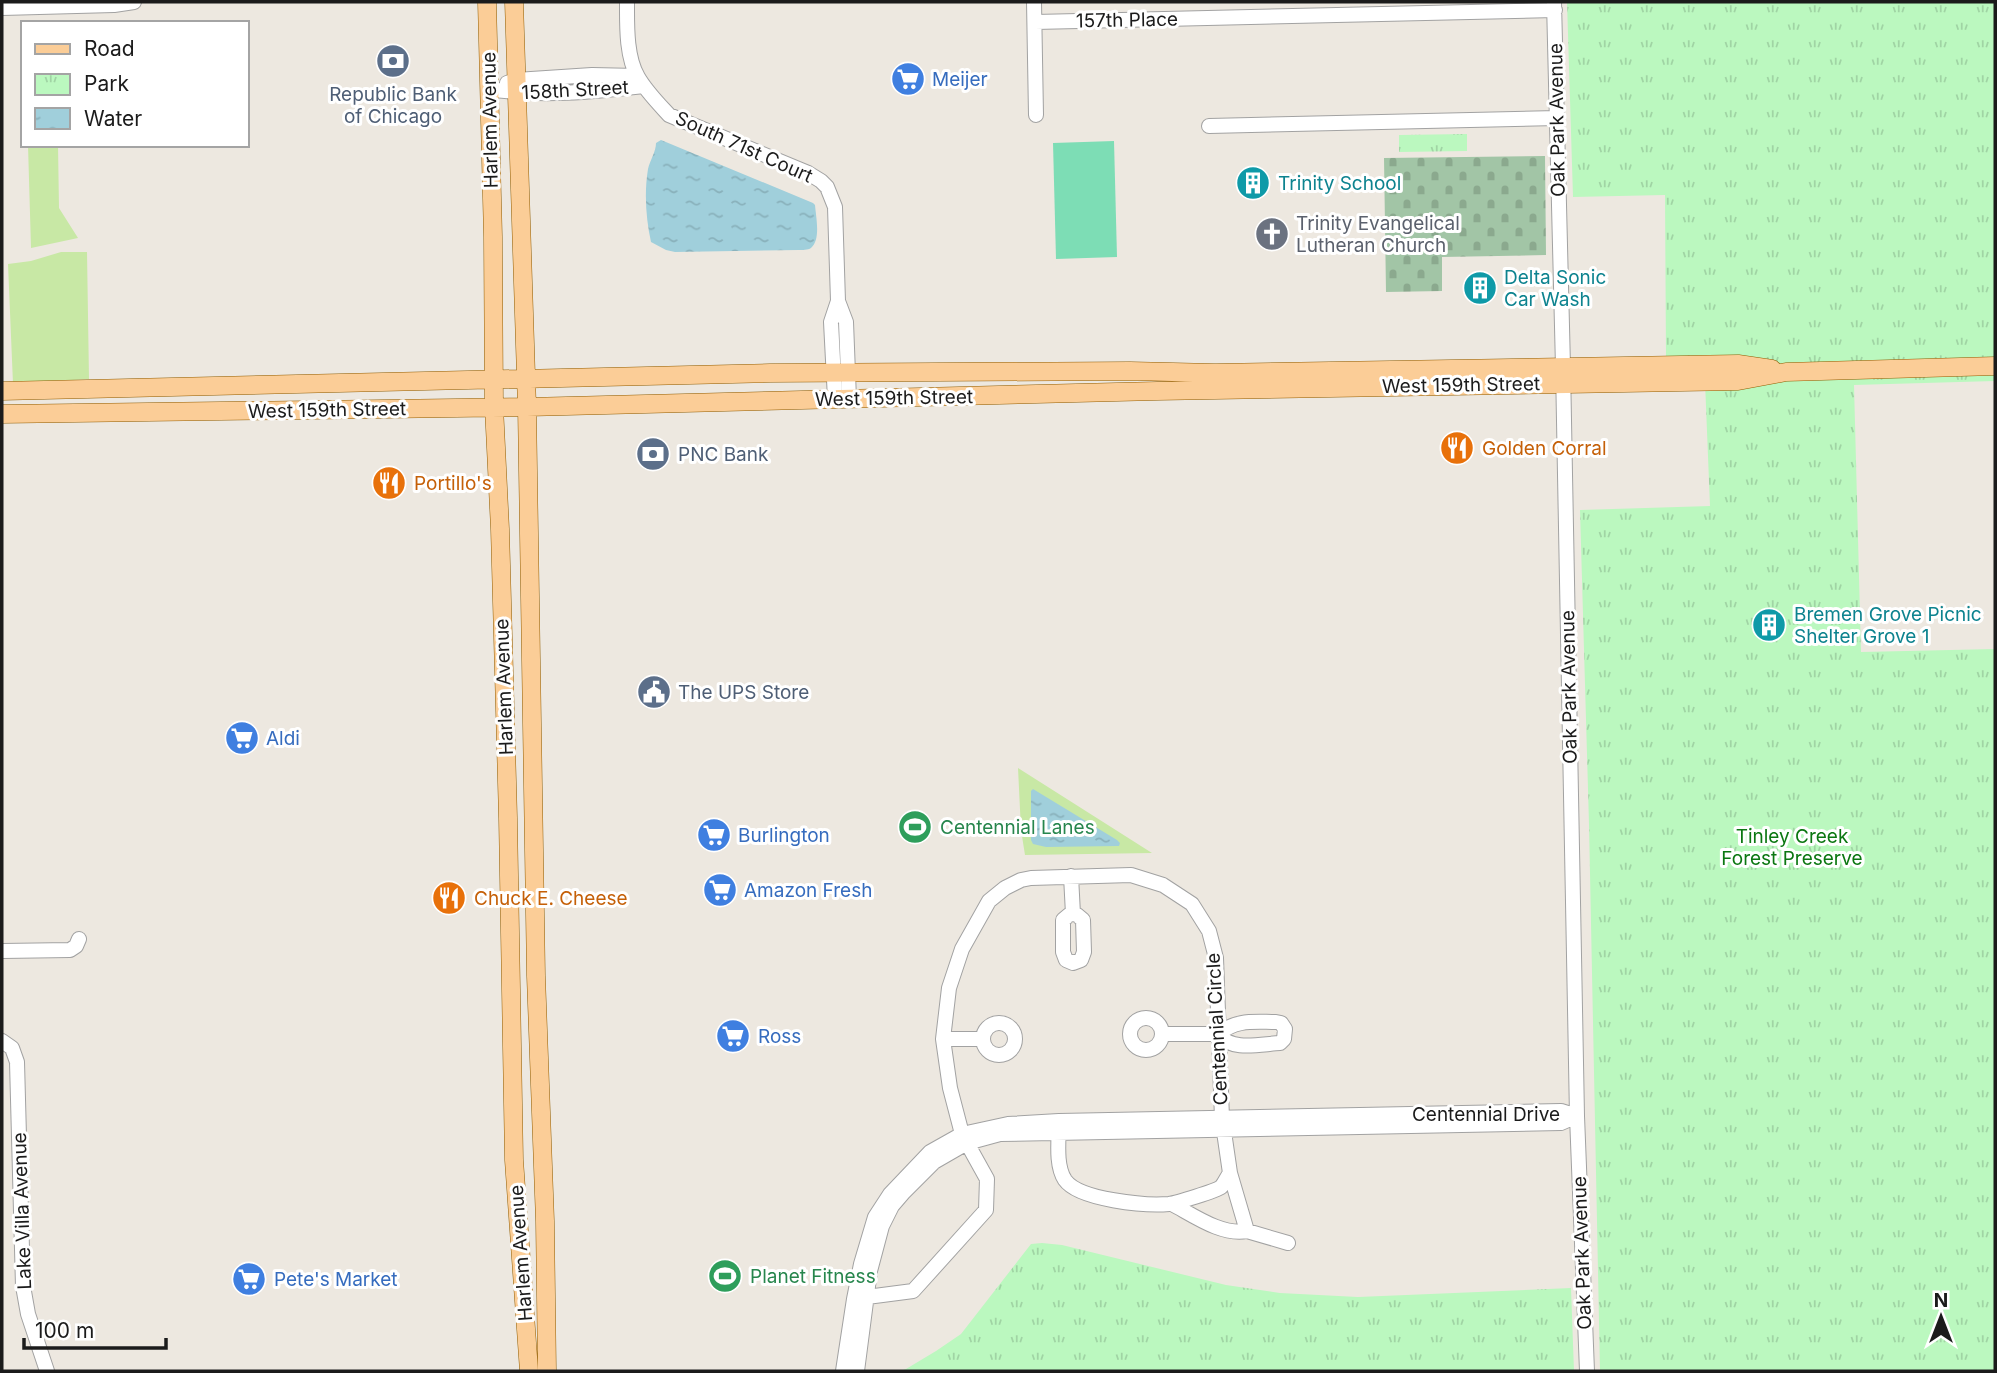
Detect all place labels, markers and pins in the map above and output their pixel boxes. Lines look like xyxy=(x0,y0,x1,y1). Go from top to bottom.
bank icon: Republic Bank of Chicago xyxy=(374,42,412,80)
supermarket icon: Meijer xyxy=(889,60,927,98)
place label: Meijer xyxy=(932,68,988,91)
place label: Republic Bank of Chicago xyxy=(329,83,457,128)
building icon: Trinity School xyxy=(1234,164,1272,202)
place label: Trinity School xyxy=(1278,172,1401,195)
place label: Trinity Evangelical Lutheran Church xyxy=(1296,212,1460,257)
church icon: Trinity Evangelical Lutheran Church xyxy=(1253,215,1291,253)
place label: Delta Sonic Car Wash xyxy=(1504,266,1606,311)
building icon: Delta Sonic Car Wash xyxy=(1461,269,1499,307)
restaurant icon: Golden Corral xyxy=(1438,429,1476,467)
bank icon: PNC Bank xyxy=(634,435,672,473)
place label: Golden Corral xyxy=(1482,437,1607,460)
place label: PNC Bank xyxy=(678,443,769,466)
restaurant icon: Portillo's xyxy=(370,464,408,502)
place label: Portillo's xyxy=(414,472,492,495)
place label: Bremen Grove Picnic Shelter Grove 1 xyxy=(1794,603,1982,648)
building icon: Bremen Grove Picnic Shelter Grove 1 xyxy=(1750,606,1788,644)
public building icon: The UPS Store xyxy=(635,673,673,711)
place label: The UPS Store xyxy=(678,681,809,704)
supermarket icon: Aldi xyxy=(223,719,261,757)
place label: Aldi xyxy=(266,727,300,750)
sports icon: Centennial Lanes xyxy=(896,808,934,846)
supermarket icon: Burlington xyxy=(695,816,733,854)
place label: Centennial Lanes xyxy=(940,816,1095,839)
place label: Burlington xyxy=(738,824,830,847)
supermarket icon: Amazon Fresh xyxy=(701,871,739,909)
restaurant icon: Chuck E. Cheese xyxy=(430,879,468,917)
place label: Amazon Fresh xyxy=(744,879,872,902)
place label: Chuck E. Cheese xyxy=(474,887,628,910)
supermarket icon: Ross xyxy=(714,1017,752,1055)
place label: Ross xyxy=(758,1025,801,1048)
sports icon: Planet Fitness xyxy=(706,1257,744,1295)
supermarket icon: Pete's Market xyxy=(230,1260,268,1298)
place label: Planet Fitness xyxy=(750,1265,876,1288)
place label: Pete's Market xyxy=(274,1268,398,1291)

